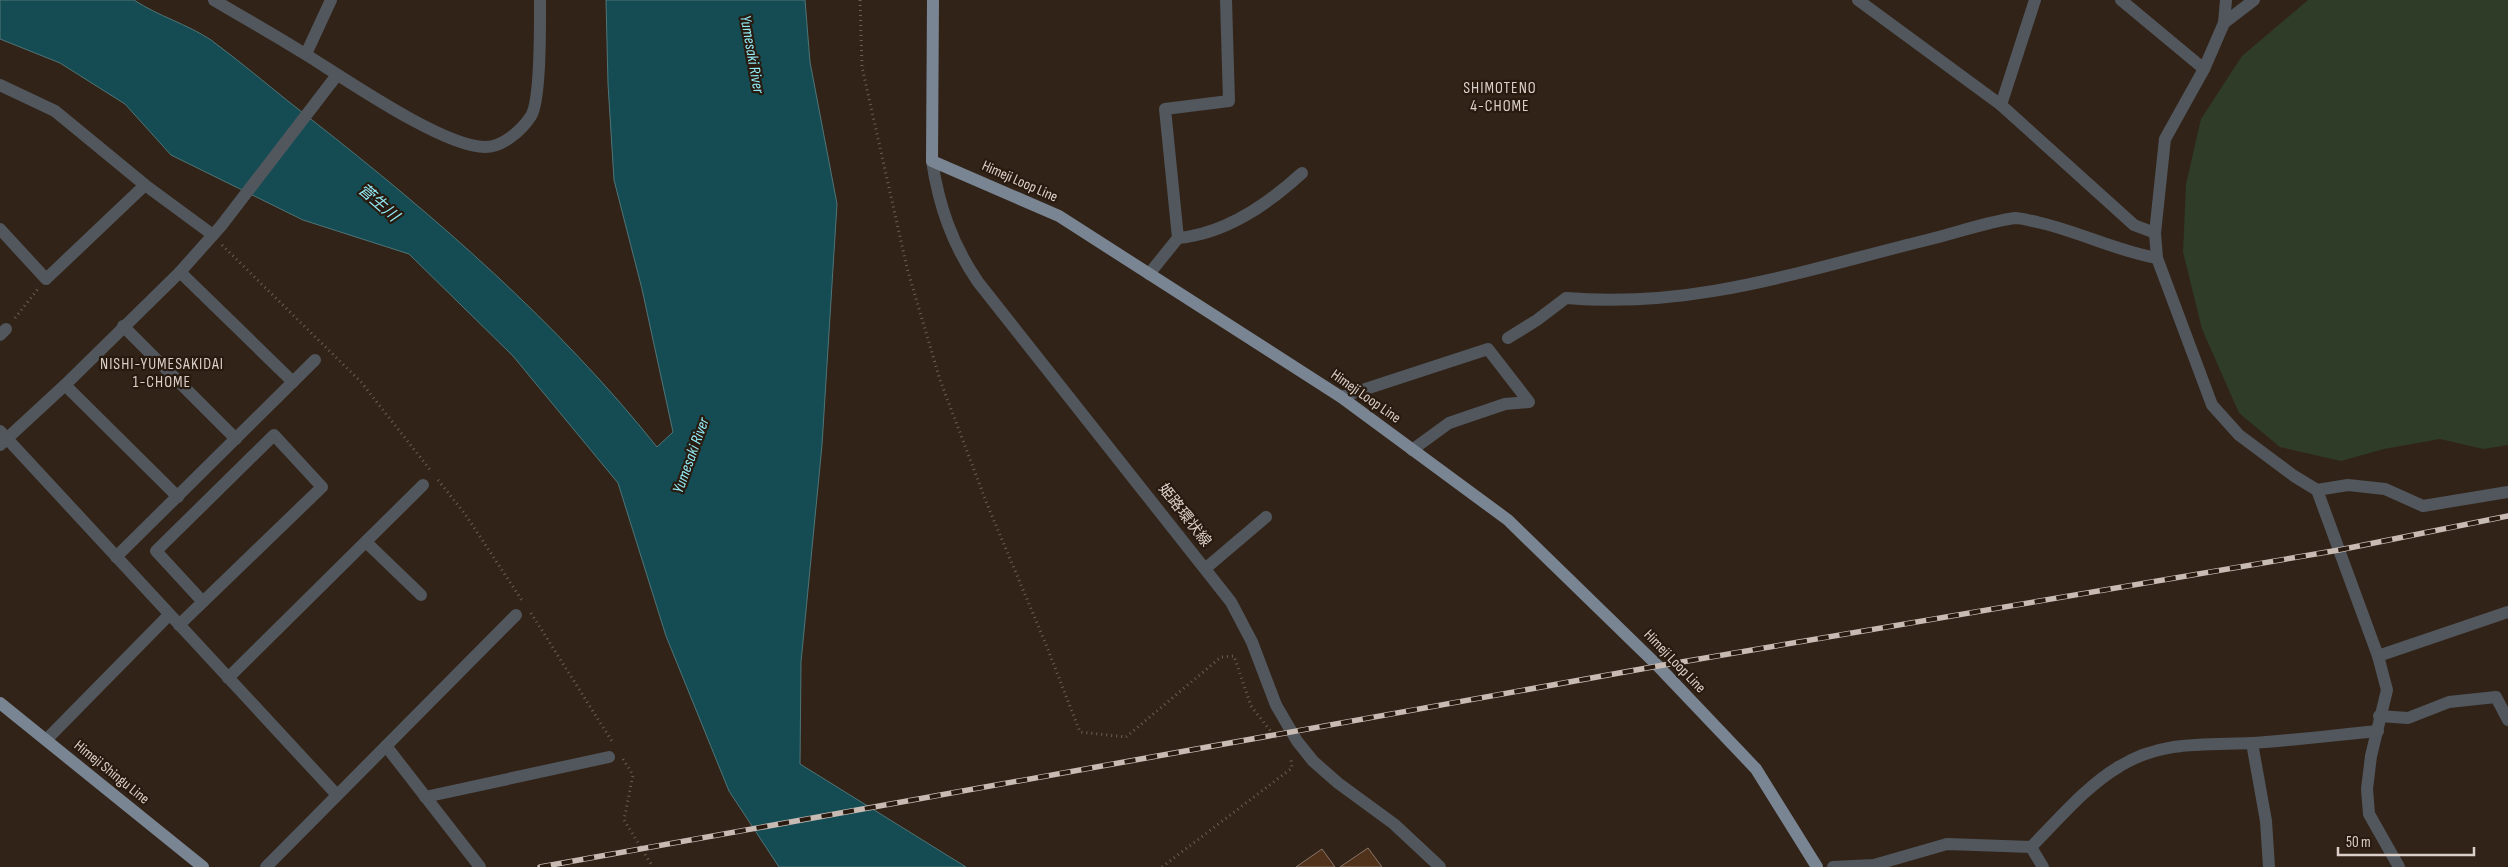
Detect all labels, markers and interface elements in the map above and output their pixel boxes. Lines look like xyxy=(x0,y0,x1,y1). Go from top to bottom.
water label: Yumesaki River xyxy=(735,14,768,95)
district label: SHIMOTENO 4-CHOME xyxy=(1463,79,1537,116)
street label: Himeji Loop Line xyxy=(979,156,1061,207)
water label: 菅生川 xyxy=(354,180,404,227)
district label: NISHI-YUMESAKIDAI 1-CHOME xyxy=(100,355,224,392)
street label: Himeji Loop Line xyxy=(1327,365,1404,427)
water label: Yumesaki River xyxy=(669,415,714,496)
street label: 姫路環状線 xyxy=(1154,480,1215,551)
street label: Himeji Loop Line xyxy=(1640,626,1710,697)
street label: Himeji Shingu Line xyxy=(70,736,153,809)
scale bar xyxy=(2338,824,2474,856)
text: 50 m xyxy=(2346,833,2371,852)

